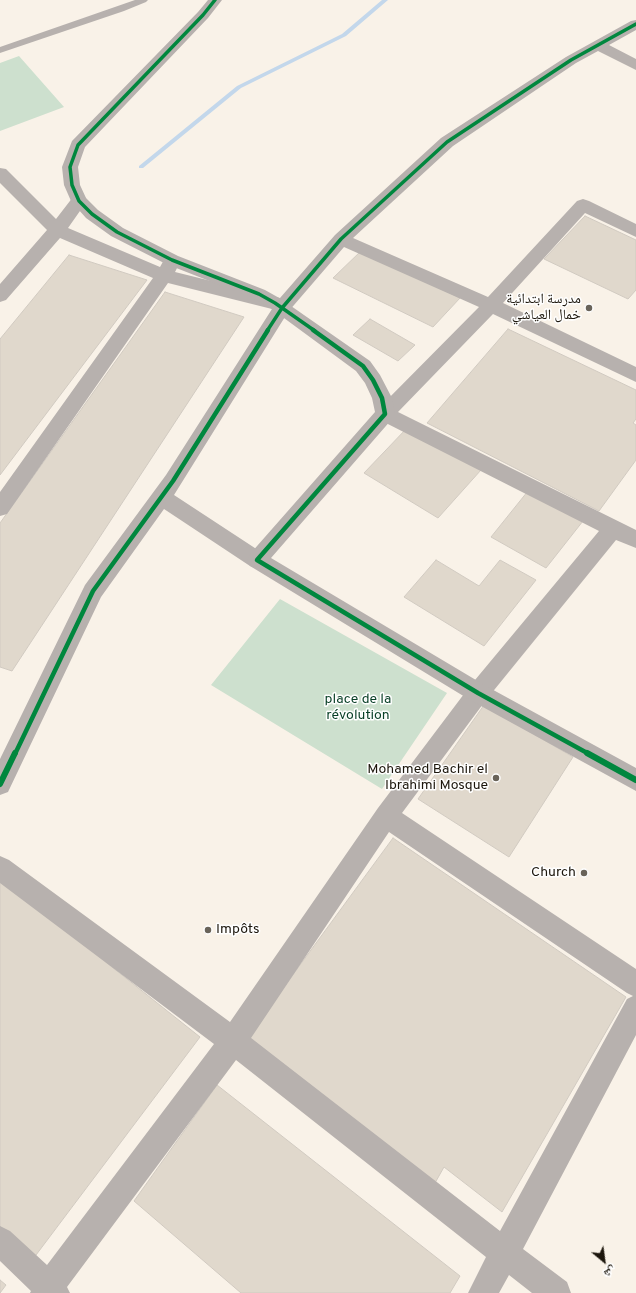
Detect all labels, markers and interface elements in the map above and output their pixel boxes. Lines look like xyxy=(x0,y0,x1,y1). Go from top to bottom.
place label: مدرسة ابتدائية خمال العياشي xyxy=(506,292,581,324)
marker: مدرسة ابتدائية خمال العياشي xyxy=(584,303,594,313)
park label: place de la révolution xyxy=(325,692,391,724)
place label: Mohamed Bachir el Ibrahimi Mosque xyxy=(367,762,488,794)
marker: Mohamed Bachir el Ibrahimi Mosque xyxy=(491,773,501,783)
place label: Church xyxy=(531,865,576,881)
marker: Church xyxy=(579,868,589,878)
place label: Impôts xyxy=(216,922,260,938)
marker: Impôts xyxy=(203,925,213,935)
north arrow xyxy=(584,1241,624,1281)
text: ش xyxy=(601,1263,618,1280)

